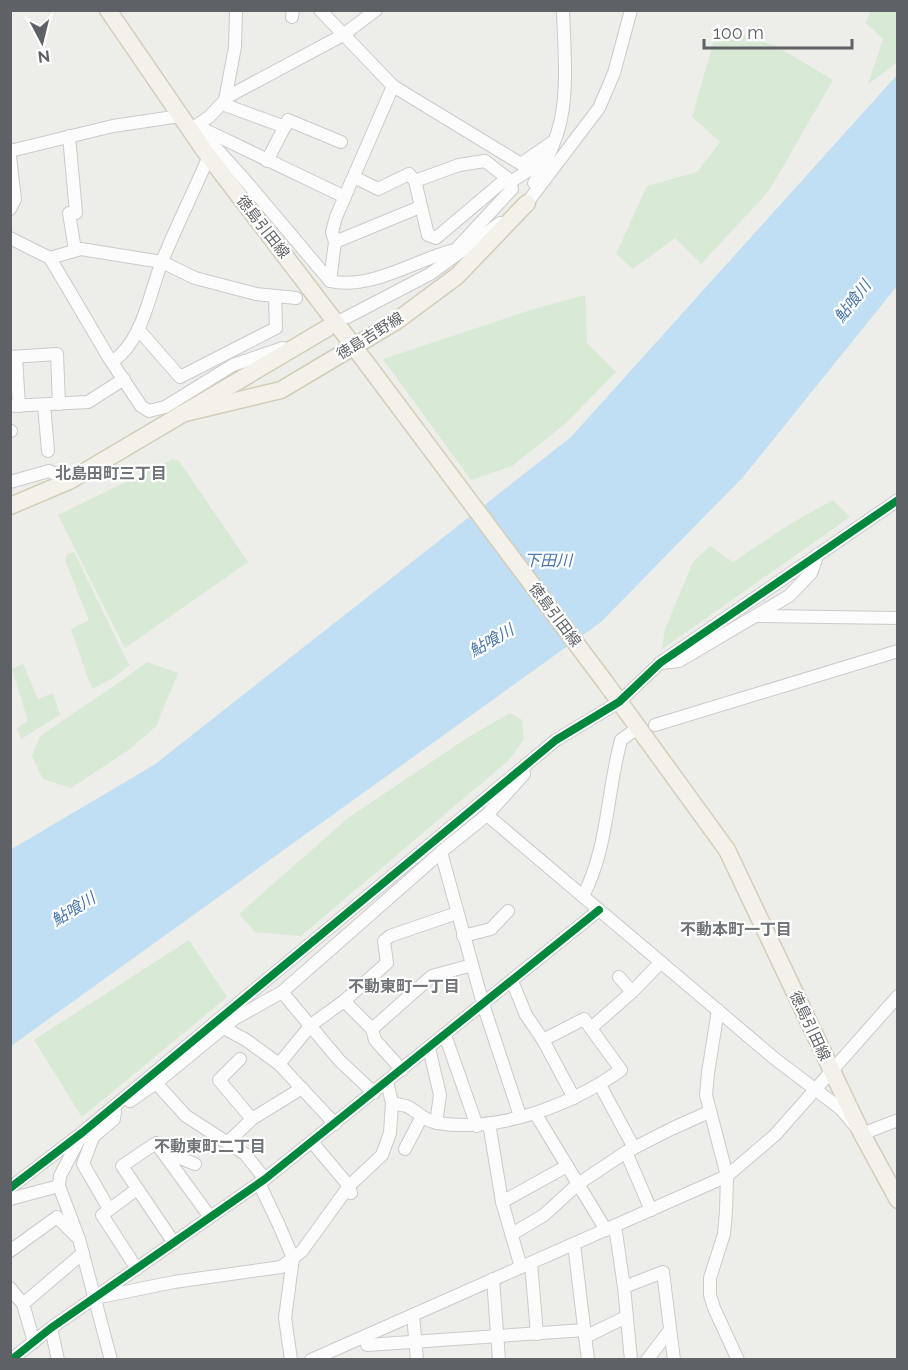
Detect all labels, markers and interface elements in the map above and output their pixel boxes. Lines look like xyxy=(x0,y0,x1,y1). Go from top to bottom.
north arrow xyxy=(12,12,72,72)
scale bar xyxy=(704,12,852,50)
text: 100 m xyxy=(713,22,764,43)
text: N xyxy=(37,46,51,67)
street label: 徳島引田線 xyxy=(233,192,293,262)
water label: 鮎喰川 xyxy=(830,275,876,326)
street label: 徳島吉野線 xyxy=(333,308,407,364)
district label: 北島田町三丁目 xyxy=(55,464,167,483)
water label: 下田川 xyxy=(524,551,574,570)
street label: 徳島引田線 xyxy=(525,580,585,650)
water label: 鮎喰川 xyxy=(466,619,519,661)
water label: 鮎喰川 xyxy=(48,888,100,930)
district label: 不動本町一丁目 xyxy=(680,920,792,939)
district label: 不動東町一丁目 xyxy=(348,977,460,996)
street label: 徳島引田線 xyxy=(786,988,834,1064)
district label: 不動東町二丁目 xyxy=(154,1137,266,1156)

